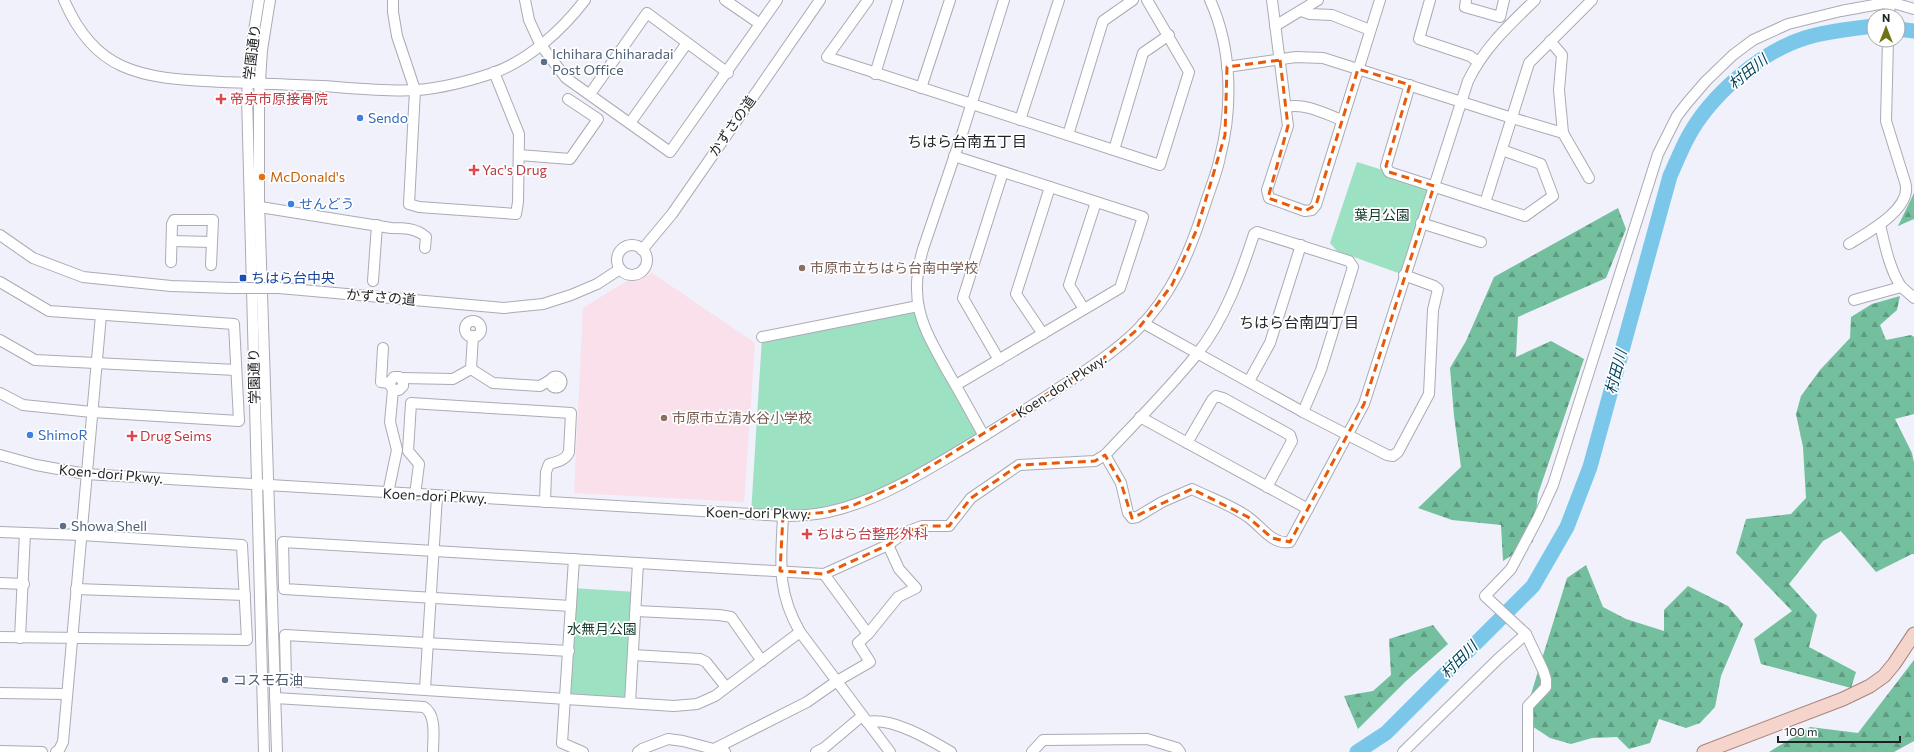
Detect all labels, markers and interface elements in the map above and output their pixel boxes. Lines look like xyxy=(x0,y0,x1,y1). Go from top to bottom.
north arrow xyxy=(1866,8,1906,48)
text: N xyxy=(1882,11,1890,24)
street label: 学園通り xyxy=(240,23,263,81)
place label: Ichihara Chiharadai Post Office xyxy=(552,45,674,78)
water label: 村田川 xyxy=(1724,49,1772,92)
marker: Ichihara Chiharadai Post Office xyxy=(539,57,549,67)
place label: 帝京市原接骨院 xyxy=(230,90,328,107)
street label: かずさの道 xyxy=(705,92,759,159)
marker: 帝京市原接骨院 xyxy=(215,93,227,105)
place label: Sendo xyxy=(368,109,408,126)
marker: Sendo xyxy=(355,113,365,123)
district label: ちはら台南五丁目 xyxy=(907,132,1027,150)
place label: Yac's Drug xyxy=(482,161,548,178)
marker: Yac's Drug xyxy=(469,165,479,175)
place label: McDonald's xyxy=(270,168,345,185)
marker: McDonald's xyxy=(257,172,267,182)
place label: せんどう xyxy=(299,195,355,212)
marker: せんどう xyxy=(286,199,296,209)
park label: 葉月公園 xyxy=(1354,206,1410,223)
place label: 市原市立ちはら台南中学校 xyxy=(810,259,978,276)
marker: 市原市立ちはら台南中学校 xyxy=(797,263,807,273)
place label: ちはら台中央 xyxy=(251,269,335,286)
marker: ちはら台中央 xyxy=(238,273,248,283)
street label: かずさの道 xyxy=(345,285,417,308)
district label: ちはら台南四丁目 xyxy=(1239,313,1359,331)
water label: 村田川 xyxy=(1601,346,1630,396)
street label: 学園通り xyxy=(245,348,262,404)
street label: Koen-dori Pkwy. xyxy=(1012,350,1109,421)
place label: 市原市立清水谷小学校 xyxy=(672,409,812,426)
marker: 市原市立清水谷小学校 xyxy=(659,413,669,423)
place label: ShimoR xyxy=(38,426,88,443)
place label: Drug Seims xyxy=(140,427,212,444)
marker: ShimoR xyxy=(25,430,35,440)
marker: Drug Seims xyxy=(127,431,137,441)
street label: Koen-dori Pkwy. xyxy=(58,460,164,487)
street label: Koen-dori Pkwy. xyxy=(382,484,488,507)
street label: Koen-dori Pkwy. xyxy=(706,503,810,522)
place label: Showa Shell xyxy=(71,517,147,534)
marker: Showa Shell xyxy=(58,521,68,531)
place label: ちはら台整形外科 xyxy=(816,525,928,542)
marker: ちはら台整形外科 xyxy=(801,528,813,540)
park label: 水無月公園 xyxy=(567,620,637,637)
water label: 村田川 xyxy=(1436,636,1482,682)
place label: コスモ石油 xyxy=(233,671,303,688)
marker: コスモ石油 xyxy=(220,675,230,685)
scale bar xyxy=(1778,718,1900,744)
text: 100 m xyxy=(1784,724,1818,738)

